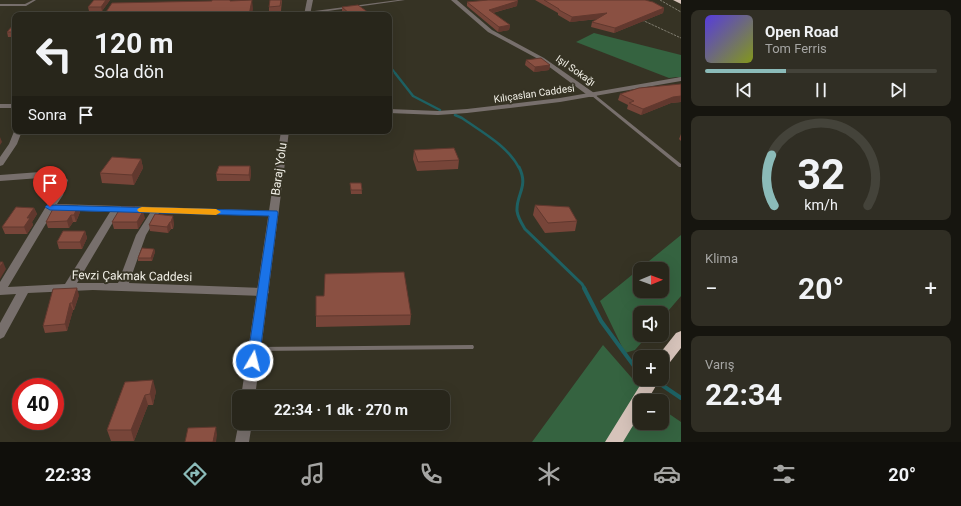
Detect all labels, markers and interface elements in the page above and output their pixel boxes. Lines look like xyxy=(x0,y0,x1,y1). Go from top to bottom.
text: Open Road xyxy=(765,23,839,41)
text: 120 m xyxy=(94,27,173,60)
icon: left xyxy=(28,28,80,80)
text: Tom Ferris xyxy=(765,41,827,56)
street label: Işıl Sokağı xyxy=(554,53,598,88)
text: Sola dön xyxy=(94,61,164,82)
icon: previous xyxy=(733,79,755,101)
icon: pause xyxy=(810,79,832,101)
icon: next xyxy=(887,79,909,101)
street label: Kılıçaslan Caddesi xyxy=(493,82,575,105)
icon: arrive xyxy=(75,104,97,126)
text: Sonra xyxy=(28,106,67,124)
street label: Baraj Yolu xyxy=(268,142,290,196)
text: 32 xyxy=(797,150,845,199)
pin xyxy=(33,166,67,207)
icon: arrive xyxy=(39,172,61,194)
text: km/h xyxy=(804,197,838,213)
text: Klima xyxy=(705,251,738,266)
north arrow xyxy=(633,262,669,298)
map controls xyxy=(633,262,669,430)
street label: Fevzi Çakmak Caddesi xyxy=(72,268,192,284)
text: 20° xyxy=(798,271,844,306)
text: − xyxy=(705,276,718,301)
text: + xyxy=(925,276,937,301)
button: sound xyxy=(633,306,669,342)
position arrow xyxy=(232,340,274,382)
button: + xyxy=(633,350,669,386)
text: Varış xyxy=(705,357,734,372)
text: 22:34 xyxy=(705,377,782,412)
speed limit sign: 40 xyxy=(12,378,64,430)
button: − xyxy=(633,394,669,430)
text: 22:34 · 1 dk · 270 m xyxy=(274,401,408,419)
icon: directions xyxy=(181,460,209,488)
icon: music xyxy=(299,460,327,488)
icon: phone xyxy=(417,460,445,488)
icon: climate xyxy=(535,460,563,488)
icon: car xyxy=(653,460,681,488)
icon: filters xyxy=(770,460,798,488)
text: 22:33 xyxy=(45,464,91,485)
text: 20° xyxy=(888,464,916,485)

